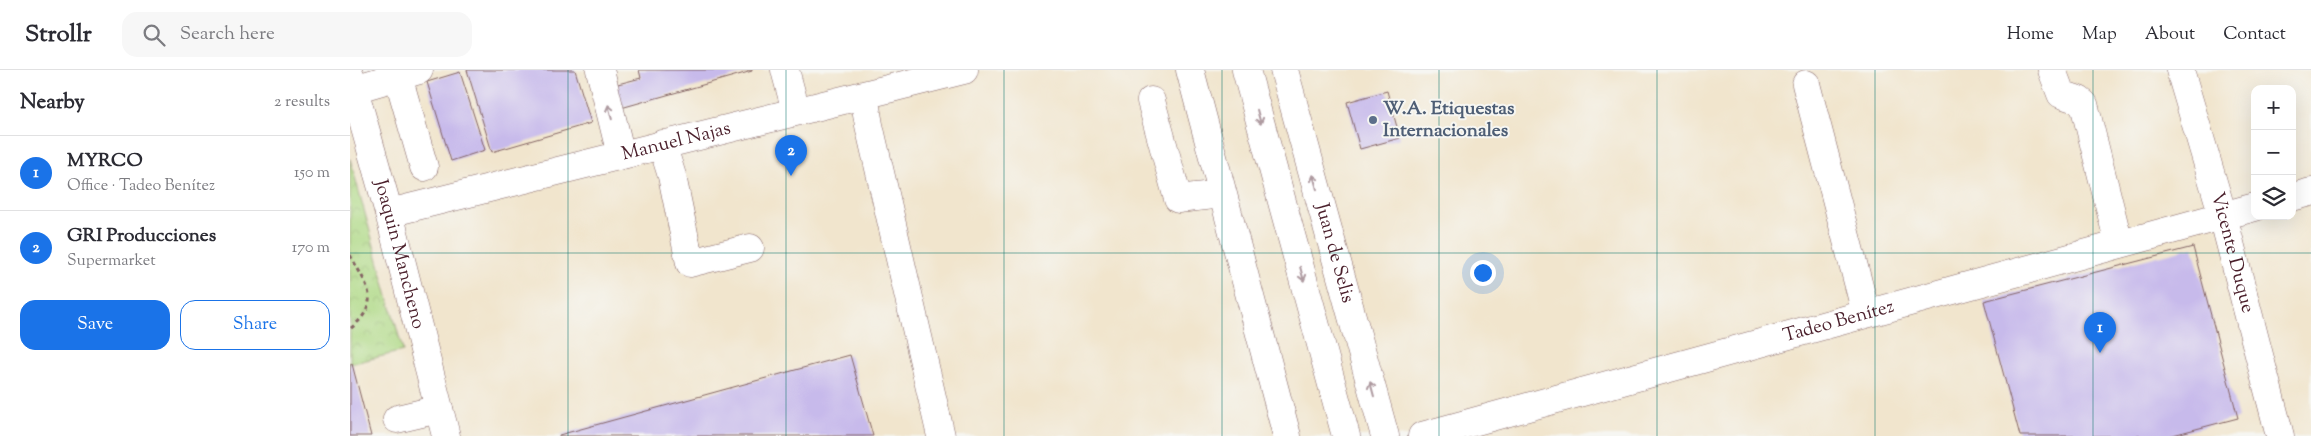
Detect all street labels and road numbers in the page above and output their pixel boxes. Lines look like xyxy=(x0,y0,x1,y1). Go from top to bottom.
street label: Manuel Najas xyxy=(619,115,734,168)
street label: Joaquin Mancheno xyxy=(366,175,432,332)
street label: Vicente Duque xyxy=(2203,189,2261,316)
street label: Juan de Selis xyxy=(1308,199,1361,306)
street label: Tadeo Benítez xyxy=(1780,293,1897,350)

